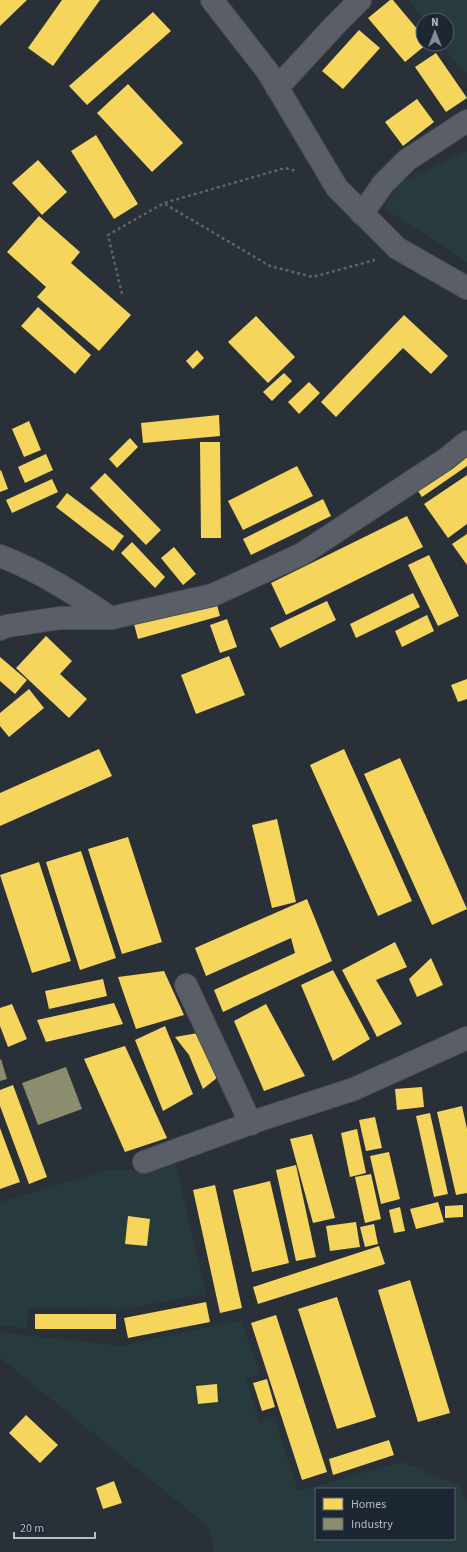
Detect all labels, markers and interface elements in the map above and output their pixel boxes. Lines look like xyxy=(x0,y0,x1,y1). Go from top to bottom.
north arrow xyxy=(415,12,455,52)
text: N xyxy=(431,15,439,30)
legend xyxy=(315,1488,455,1540)
text: Homes xyxy=(351,1496,386,1513)
scale bar xyxy=(14,1514,95,1540)
text: Industry xyxy=(351,1516,393,1533)
text: 20 m xyxy=(20,1520,44,1537)

